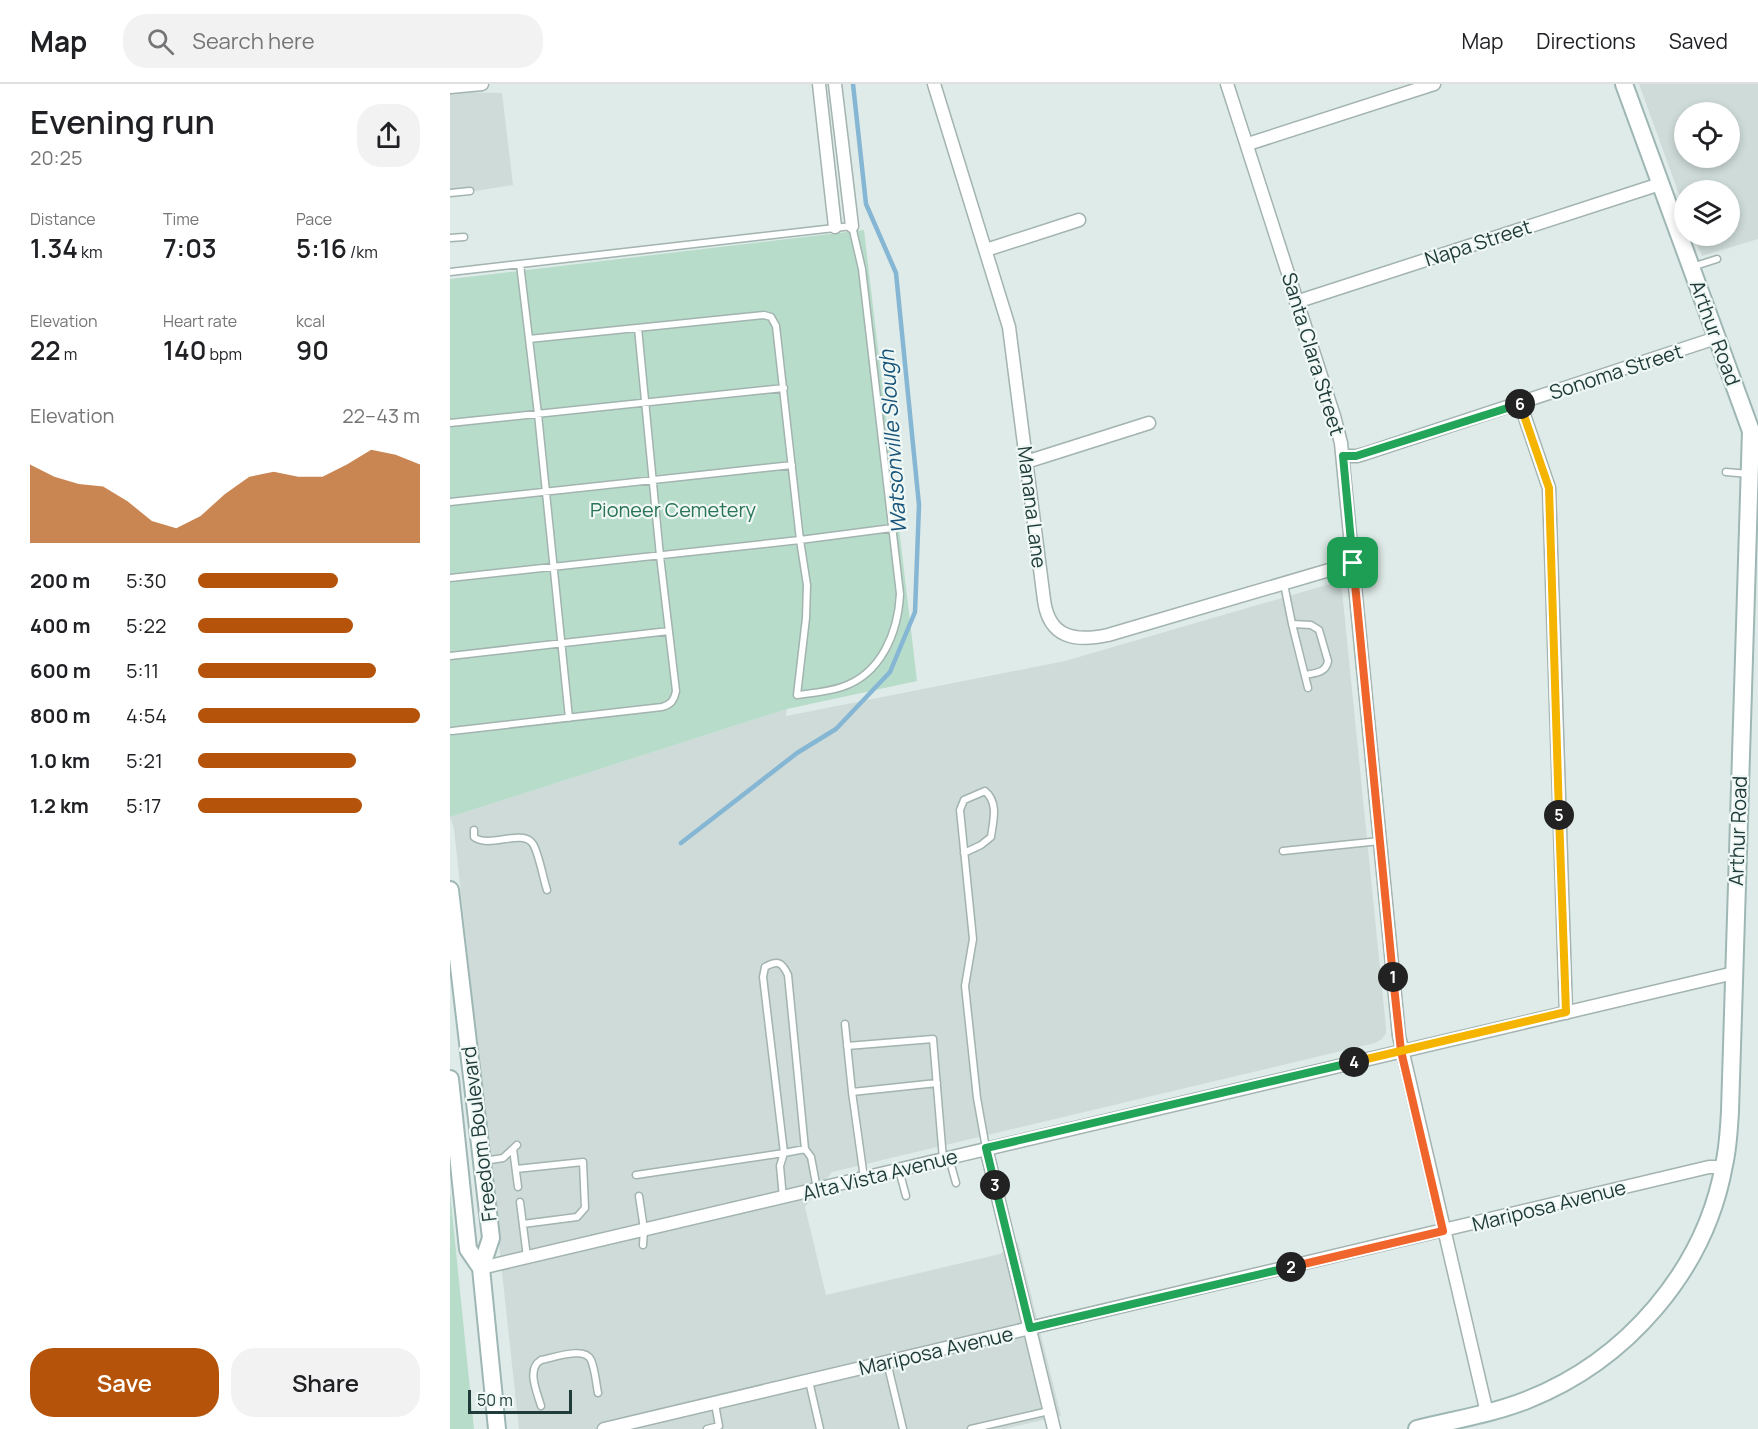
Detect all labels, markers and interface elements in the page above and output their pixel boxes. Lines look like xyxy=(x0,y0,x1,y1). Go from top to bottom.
search box xyxy=(123,14,543,68)
text: Map xyxy=(30,22,87,60)
icon: search xyxy=(144,25,177,58)
text: Search here xyxy=(192,26,315,56)
text: Map xyxy=(1462,27,1503,55)
text: Directions xyxy=(1536,27,1636,55)
text: Saved xyxy=(1669,27,1728,55)
text: Evening run xyxy=(30,99,215,144)
map controls xyxy=(1674,102,1740,246)
button: locate xyxy=(1674,102,1740,168)
button: share xyxy=(357,104,420,167)
text: 20:25 xyxy=(30,144,83,171)
button: layers xyxy=(1674,180,1740,246)
text: Distance xyxy=(30,208,96,230)
text: Time xyxy=(163,208,199,230)
text: Pace xyxy=(296,208,332,230)
street label: Napa Street xyxy=(1421,213,1535,272)
text: 1.34 xyxy=(30,230,78,266)
text: 7:03 xyxy=(163,230,217,266)
text: 5:16 xyxy=(296,230,347,266)
text: km xyxy=(78,241,103,263)
text: /km xyxy=(347,241,378,263)
street label: Santa Clara Street xyxy=(1276,269,1351,439)
street label: Arthur Road xyxy=(1684,276,1747,389)
text: Elevation xyxy=(30,310,98,332)
text: Heart rate xyxy=(163,310,237,332)
text: kcal xyxy=(296,310,325,332)
text: 22 xyxy=(30,332,61,368)
text: 140 xyxy=(163,332,206,368)
text: 90 xyxy=(296,332,329,368)
street label: Sonoma Street xyxy=(1546,337,1686,406)
text: m xyxy=(61,343,77,365)
text: bpm xyxy=(206,343,242,365)
water label: Watsonville Slough xyxy=(872,348,912,535)
pin: 6 xyxy=(1505,389,1535,419)
text: 6 xyxy=(1515,393,1525,415)
text: Elevation xyxy=(30,402,114,429)
text: 22–43 m xyxy=(342,402,420,429)
street label: Manana Lane xyxy=(1012,444,1053,569)
park label: Pioneer Cemetery xyxy=(590,496,757,523)
pin xyxy=(1327,537,1378,588)
icon: arrive xyxy=(1336,546,1369,579)
text: 200 m xyxy=(30,567,90,594)
text: 5:30 xyxy=(126,567,167,594)
text: 400 m xyxy=(30,612,90,639)
text: 5:22 xyxy=(126,612,166,639)
text: 600 m xyxy=(30,657,91,684)
text: 5:11 xyxy=(126,657,159,684)
text: 800 m xyxy=(30,702,91,729)
text: 4:54 xyxy=(126,702,167,729)
text: 1.0 km xyxy=(30,747,90,774)
text: 5:21 xyxy=(126,747,163,774)
street label: Arthur Road xyxy=(1722,775,1753,887)
text: 1.2 km xyxy=(30,792,89,819)
text: 5:17 xyxy=(126,792,161,819)
pin: 5 xyxy=(1544,800,1574,830)
text: 5 xyxy=(1554,804,1564,826)
pin: 1 xyxy=(1378,962,1408,992)
text: 1 xyxy=(1389,966,1397,988)
street label: Freedom Boulevard xyxy=(454,1045,503,1223)
pin: 4 xyxy=(1339,1047,1369,1077)
text: 4 xyxy=(1349,1051,1359,1073)
street label: Alta Vista Avenue xyxy=(800,1142,960,1207)
pin: 3 xyxy=(980,1170,1010,1200)
street label: Mariposa Avenue xyxy=(1469,1173,1629,1238)
text: 3 xyxy=(990,1174,1000,1196)
pin: 2 xyxy=(1276,1252,1306,1282)
text: 2 xyxy=(1286,1256,1296,1278)
street label: Mariposa Avenue xyxy=(856,1320,1016,1381)
button: Save xyxy=(30,1348,219,1417)
button: Share xyxy=(231,1348,420,1417)
scale bar xyxy=(468,1387,572,1414)
text: 50 m xyxy=(477,1389,513,1411)

